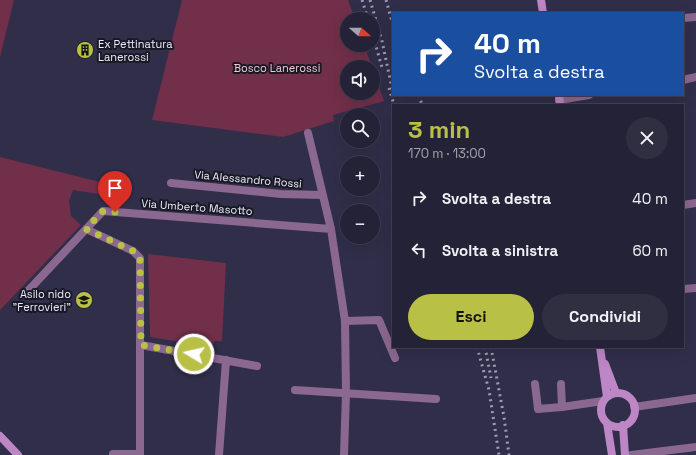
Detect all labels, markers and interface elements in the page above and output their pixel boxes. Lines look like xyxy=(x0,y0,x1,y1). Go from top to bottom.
north arrow xyxy=(340,12,380,52)
map controls xyxy=(340,12,380,244)
text: 40 m xyxy=(474,25,541,61)
icon: right xyxy=(408,28,460,80)
place label: Ex Pettinatura Lanerossi xyxy=(98,37,173,64)
building icon: Ex Pettinatura Lanerossi xyxy=(75,40,95,60)
button: sound xyxy=(340,60,380,100)
text: Svolta a destra xyxy=(474,60,605,83)
park label: Bosco Lanerossi xyxy=(234,61,321,75)
button: search xyxy=(340,108,380,148)
text: 3 min xyxy=(408,114,470,145)
button: close xyxy=(626,117,668,159)
text: 170 m · 13:00 xyxy=(408,145,486,162)
button: + xyxy=(340,156,380,196)
street label: Via Alessandro Rossi xyxy=(194,167,303,191)
pin xyxy=(98,171,132,212)
icon: arrive xyxy=(104,177,126,199)
icon: right xyxy=(408,187,430,209)
text: Svolta a destra xyxy=(442,189,551,208)
text: 40 m xyxy=(632,189,668,208)
street label: Via Umberto Masotto xyxy=(141,196,253,218)
button: − xyxy=(340,204,380,244)
icon: left xyxy=(408,239,430,261)
text: Svolta a sinistra xyxy=(442,241,558,260)
text: 60 m xyxy=(632,241,668,260)
place label: Asilo nido "Ferrovieri" xyxy=(13,287,71,314)
school or university icon: Asilo nido "Ferrovieri" xyxy=(74,290,94,310)
button: Esci xyxy=(408,294,534,340)
button: Condividi xyxy=(542,294,668,340)
position arrow xyxy=(173,333,215,375)

